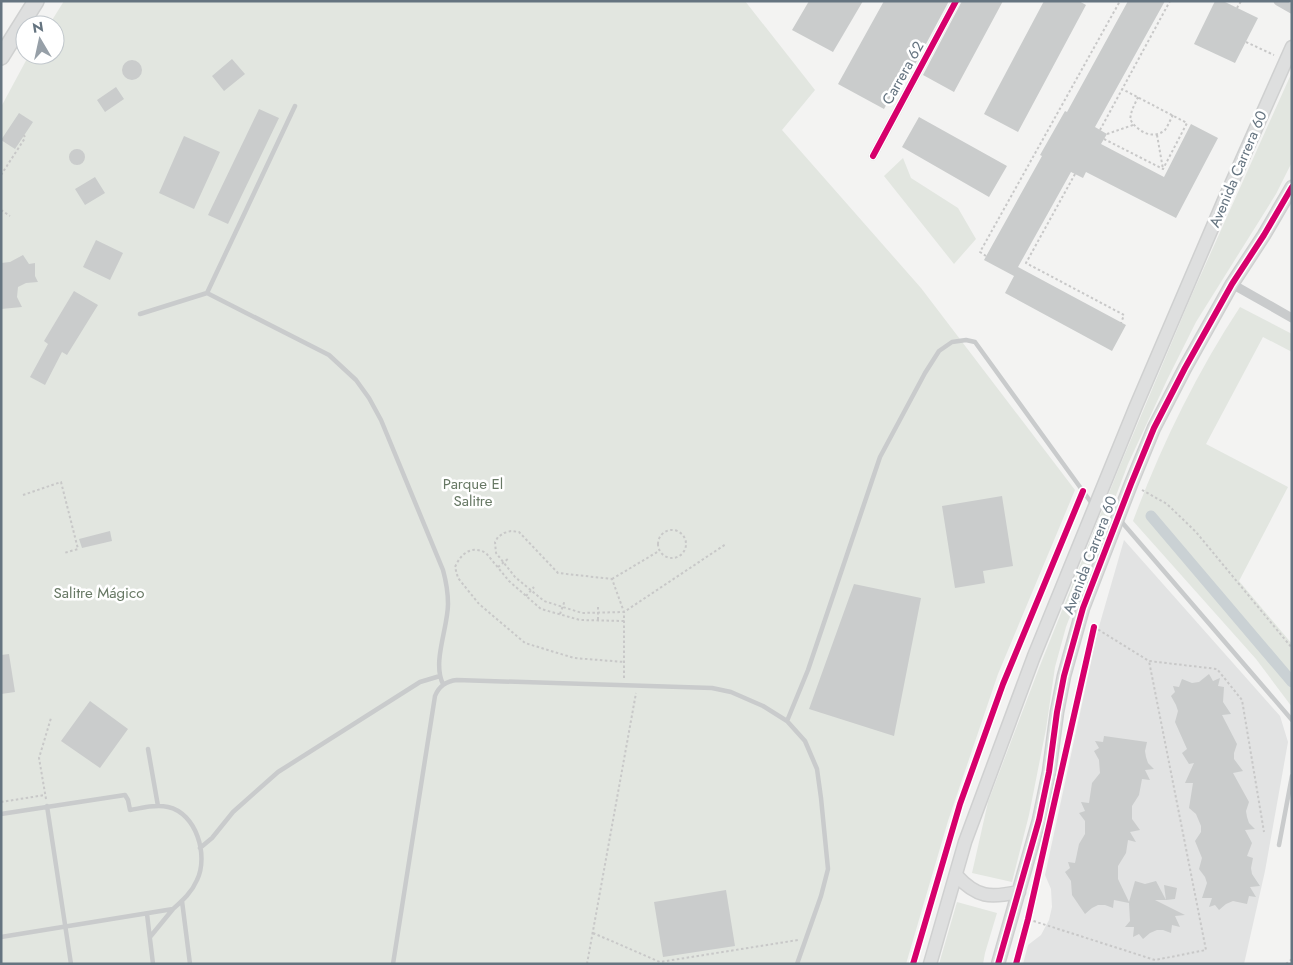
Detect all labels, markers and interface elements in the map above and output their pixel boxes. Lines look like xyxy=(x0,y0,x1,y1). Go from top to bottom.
north arrow xyxy=(15,15,65,65)
text: N xyxy=(31,16,45,38)
street label: Carrera 62 xyxy=(877,37,929,109)
street label: Avenida Carrera 60 xyxy=(1203,107,1273,231)
park label: Parque El Salitre xyxy=(443,473,503,512)
street label: Avenida Carrera 60 xyxy=(1057,493,1123,617)
park label: Salitre Mágico xyxy=(54,582,144,604)

